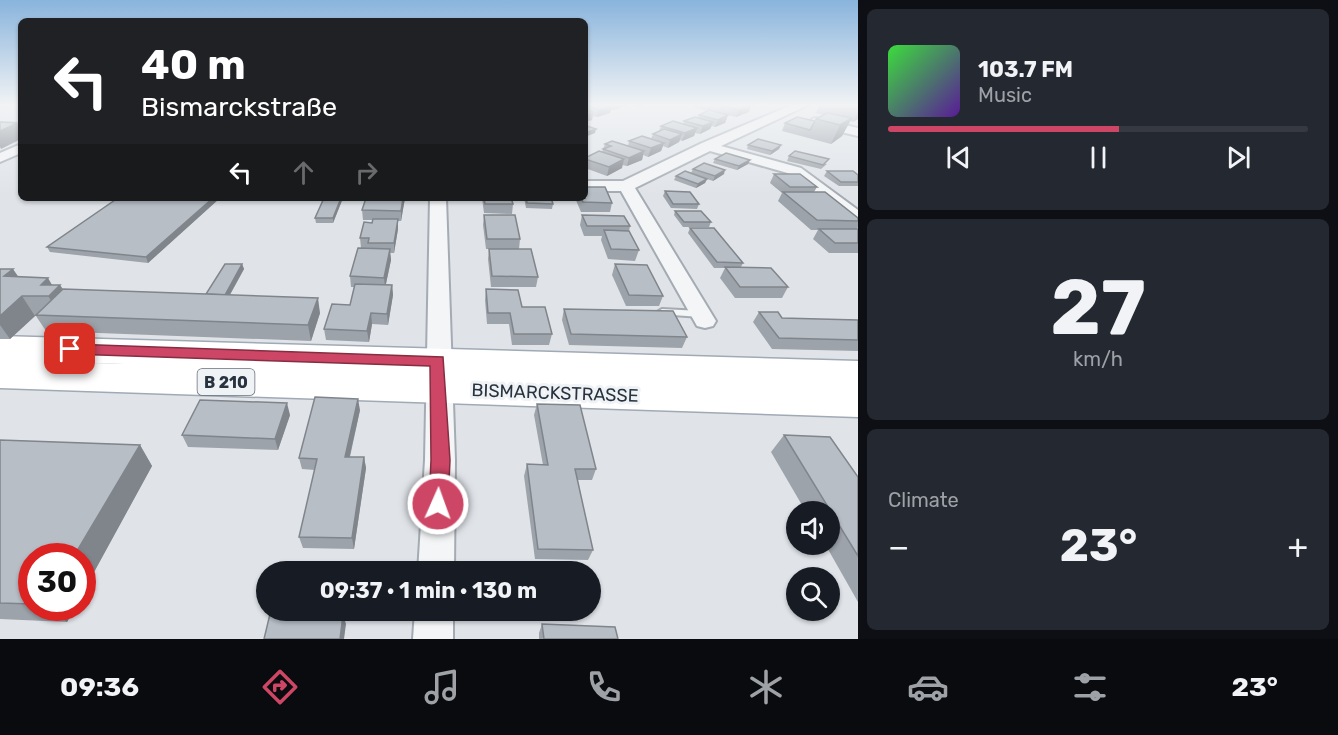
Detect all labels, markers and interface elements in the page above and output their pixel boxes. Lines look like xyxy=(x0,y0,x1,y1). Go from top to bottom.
text: 40 m xyxy=(141,40,246,90)
icon: left xyxy=(42,42,120,120)
text: 103.7 FM xyxy=(978,56,1073,83)
text: Music xyxy=(978,83,1032,107)
text: Bismarckstraße xyxy=(141,91,337,123)
icon: previous xyxy=(942,141,975,174)
icon: pause xyxy=(1082,141,1115,174)
icon: next xyxy=(1222,141,1255,174)
icon: left xyxy=(224,156,257,189)
icon: ahead xyxy=(287,156,320,189)
icon: right xyxy=(350,156,383,189)
text: 27 xyxy=(1050,261,1146,354)
pin xyxy=(44,323,95,374)
icon: arrive xyxy=(53,332,86,365)
text: km/h xyxy=(1073,347,1123,371)
road number: B 210 xyxy=(198,369,254,395)
street label: BISMARCKSTRASSE xyxy=(471,379,639,407)
position arrow xyxy=(406,472,470,536)
text: Climate xyxy=(888,488,959,512)
map controls xyxy=(786,501,840,621)
button: sound xyxy=(786,501,840,555)
text: 23° xyxy=(1060,519,1137,572)
text: − xyxy=(888,527,909,566)
text: + xyxy=(1287,527,1308,566)
speed limit sign: 30 xyxy=(18,543,96,621)
button: search xyxy=(786,567,840,621)
text: 09:37 · 1 min · 130 m xyxy=(320,577,537,604)
icon: directions xyxy=(259,666,301,708)
icon: music xyxy=(421,666,463,708)
icon: phone xyxy=(583,666,625,708)
icon: climate xyxy=(745,666,787,708)
icon: car xyxy=(907,666,949,708)
icon: filters xyxy=(1069,666,1111,708)
text: 09:36 xyxy=(60,671,139,703)
text: 23° xyxy=(1232,671,1278,703)

